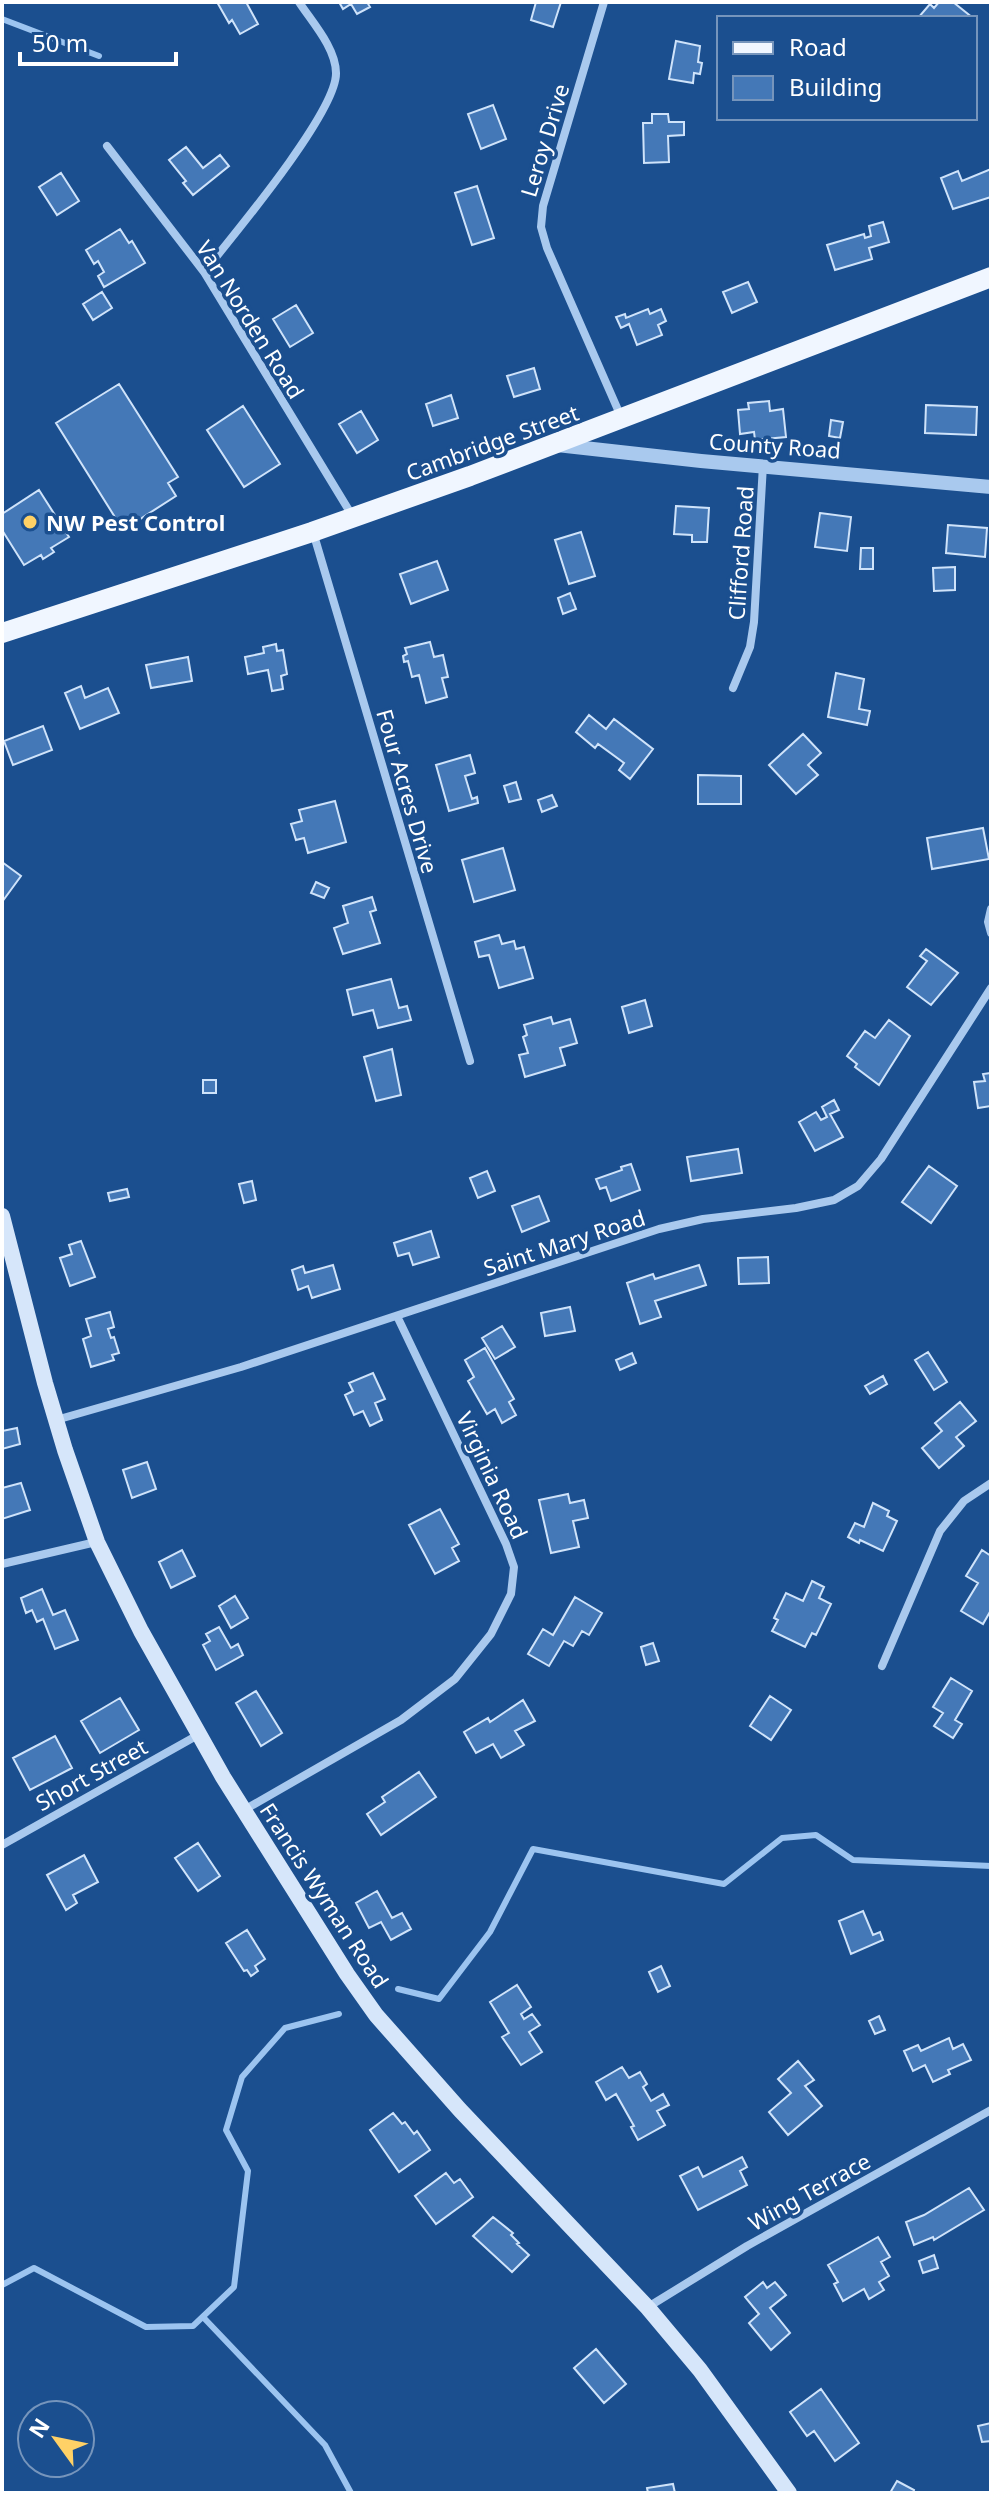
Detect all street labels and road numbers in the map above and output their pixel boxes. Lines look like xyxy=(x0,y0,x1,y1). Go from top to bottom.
street label: Leroy Drive xyxy=(513,80,575,200)
street label: Van Norden Road xyxy=(190,234,312,404)
street label: Cambridge Street xyxy=(401,397,583,487)
street label: County Road xyxy=(708,425,842,465)
street label: Clifford Road xyxy=(720,485,760,621)
street label: Four Acres Drive xyxy=(370,705,446,877)
street label: Saint Mary Road xyxy=(479,1202,649,1282)
street label: Virginia Road xyxy=(450,1407,536,1543)
street label: Short Street xyxy=(30,1731,152,1817)
street label: Francis Wyman Road xyxy=(254,1797,396,1993)
street label: Wing Terrace xyxy=(743,2145,875,2237)

